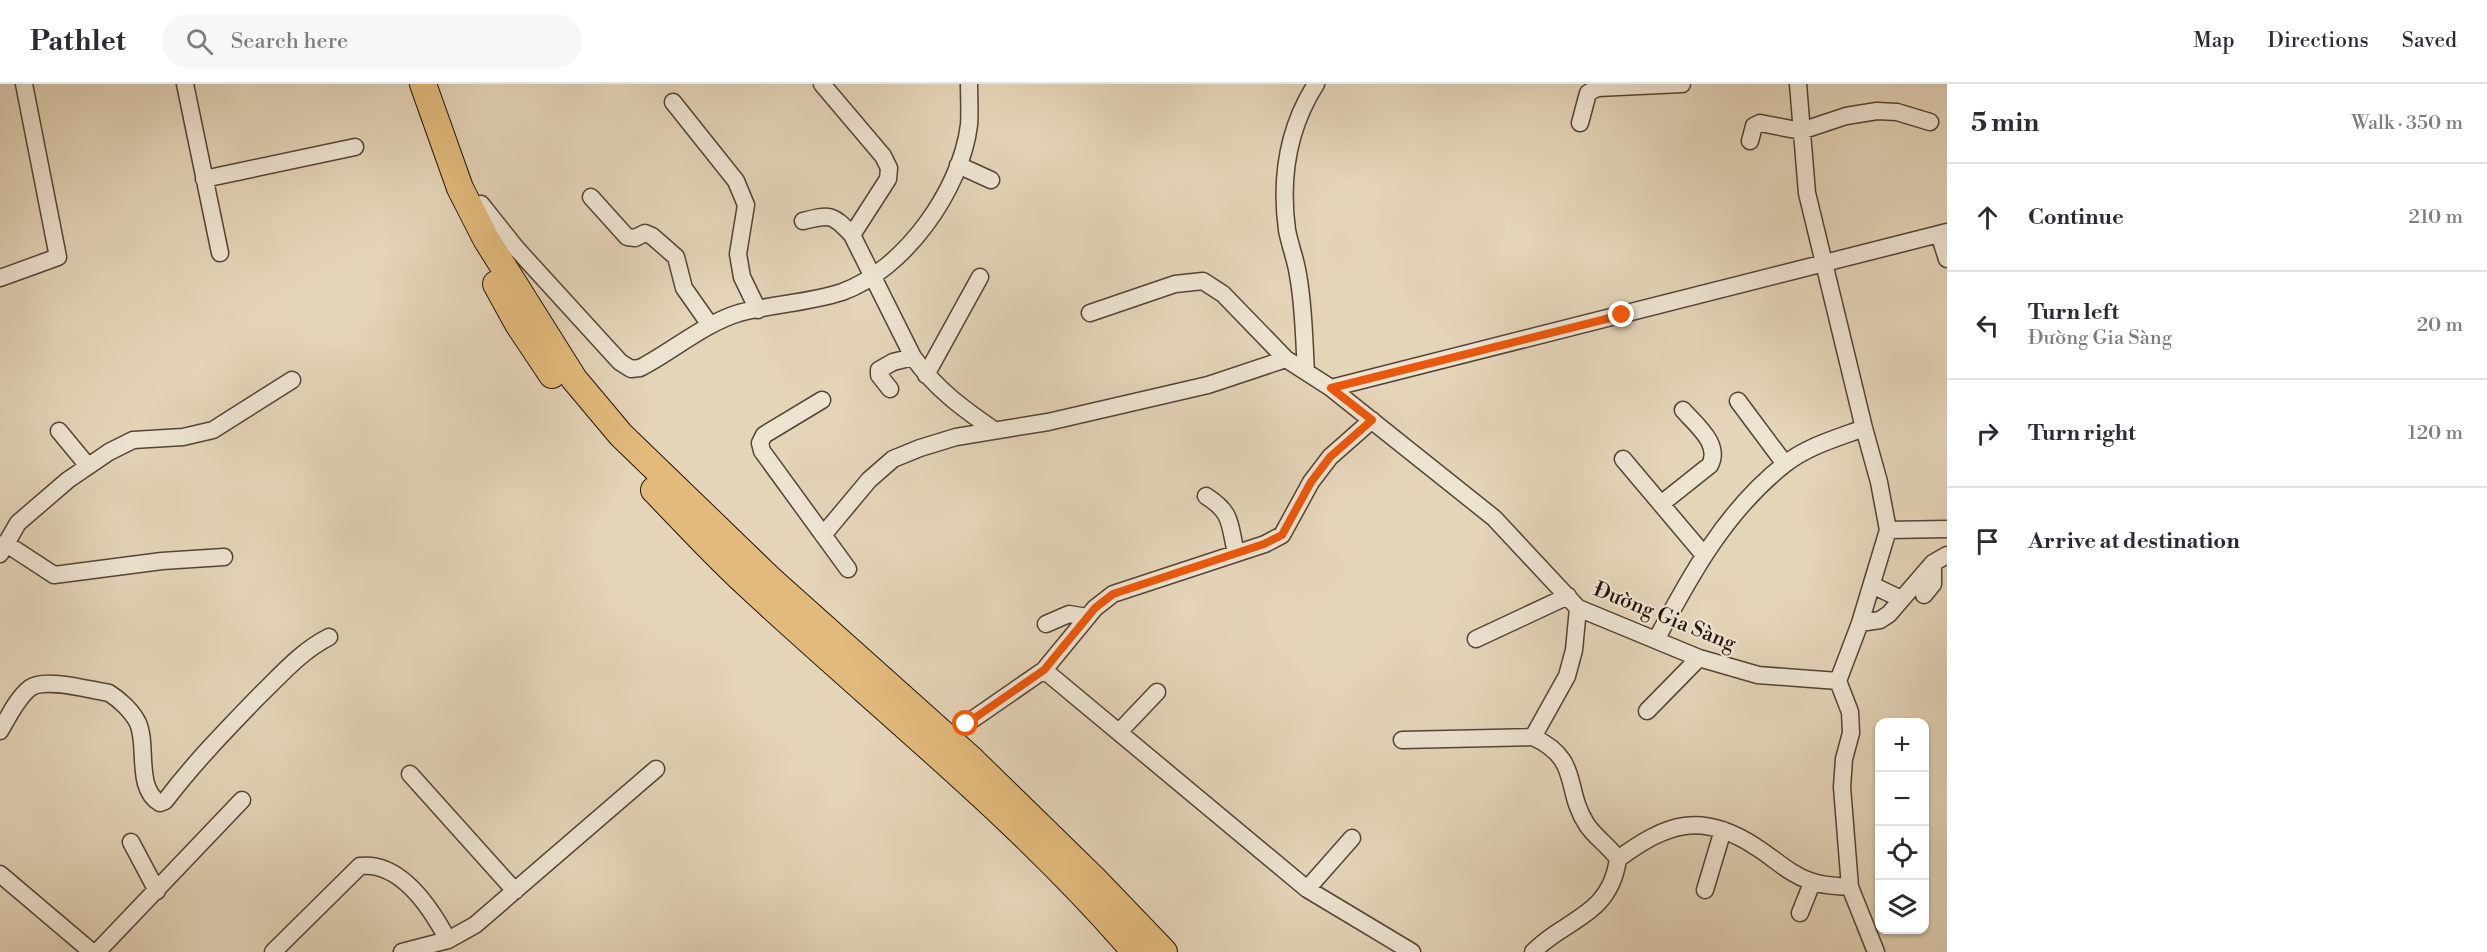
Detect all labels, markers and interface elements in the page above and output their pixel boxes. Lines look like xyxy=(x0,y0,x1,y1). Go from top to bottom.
search box xyxy=(162,14,582,68)
text: Pathlet xyxy=(30,24,126,59)
icon: search xyxy=(183,25,216,58)
text: Search here xyxy=(231,28,348,55)
text: Map xyxy=(2193,28,2235,54)
text: Directions xyxy=(2268,28,2369,54)
text: Saved xyxy=(2402,28,2457,54)
text: 5 min xyxy=(1971,107,2039,139)
text: Walk · 350 m xyxy=(2351,111,2463,136)
icon: ahead xyxy=(1971,201,2004,234)
text: Continue xyxy=(2028,204,2124,231)
text: 210 m xyxy=(2408,205,2463,230)
text: Turn left xyxy=(2028,299,2119,326)
route end xyxy=(1608,301,1634,327)
icon: left xyxy=(1971,309,2004,342)
text: 20 m xyxy=(2417,313,2463,338)
text: Đường Gia Sàng xyxy=(2028,326,2172,351)
icon: right xyxy=(1971,417,2004,450)
text: Turn right xyxy=(2028,420,2136,447)
text: 120 m xyxy=(2408,421,2463,446)
icon: arrive xyxy=(1971,525,2004,558)
text: Arrive at destination xyxy=(2028,528,2240,555)
street label: Đường Gia Sàng xyxy=(1590,577,1740,657)
route start xyxy=(952,710,978,736)
map controls xyxy=(1875,718,1929,934)
button: + xyxy=(1875,718,1929,772)
button: − xyxy=(1875,772,1929,826)
button: locate xyxy=(1875,826,1929,880)
button: layers xyxy=(1875,880,1929,934)

